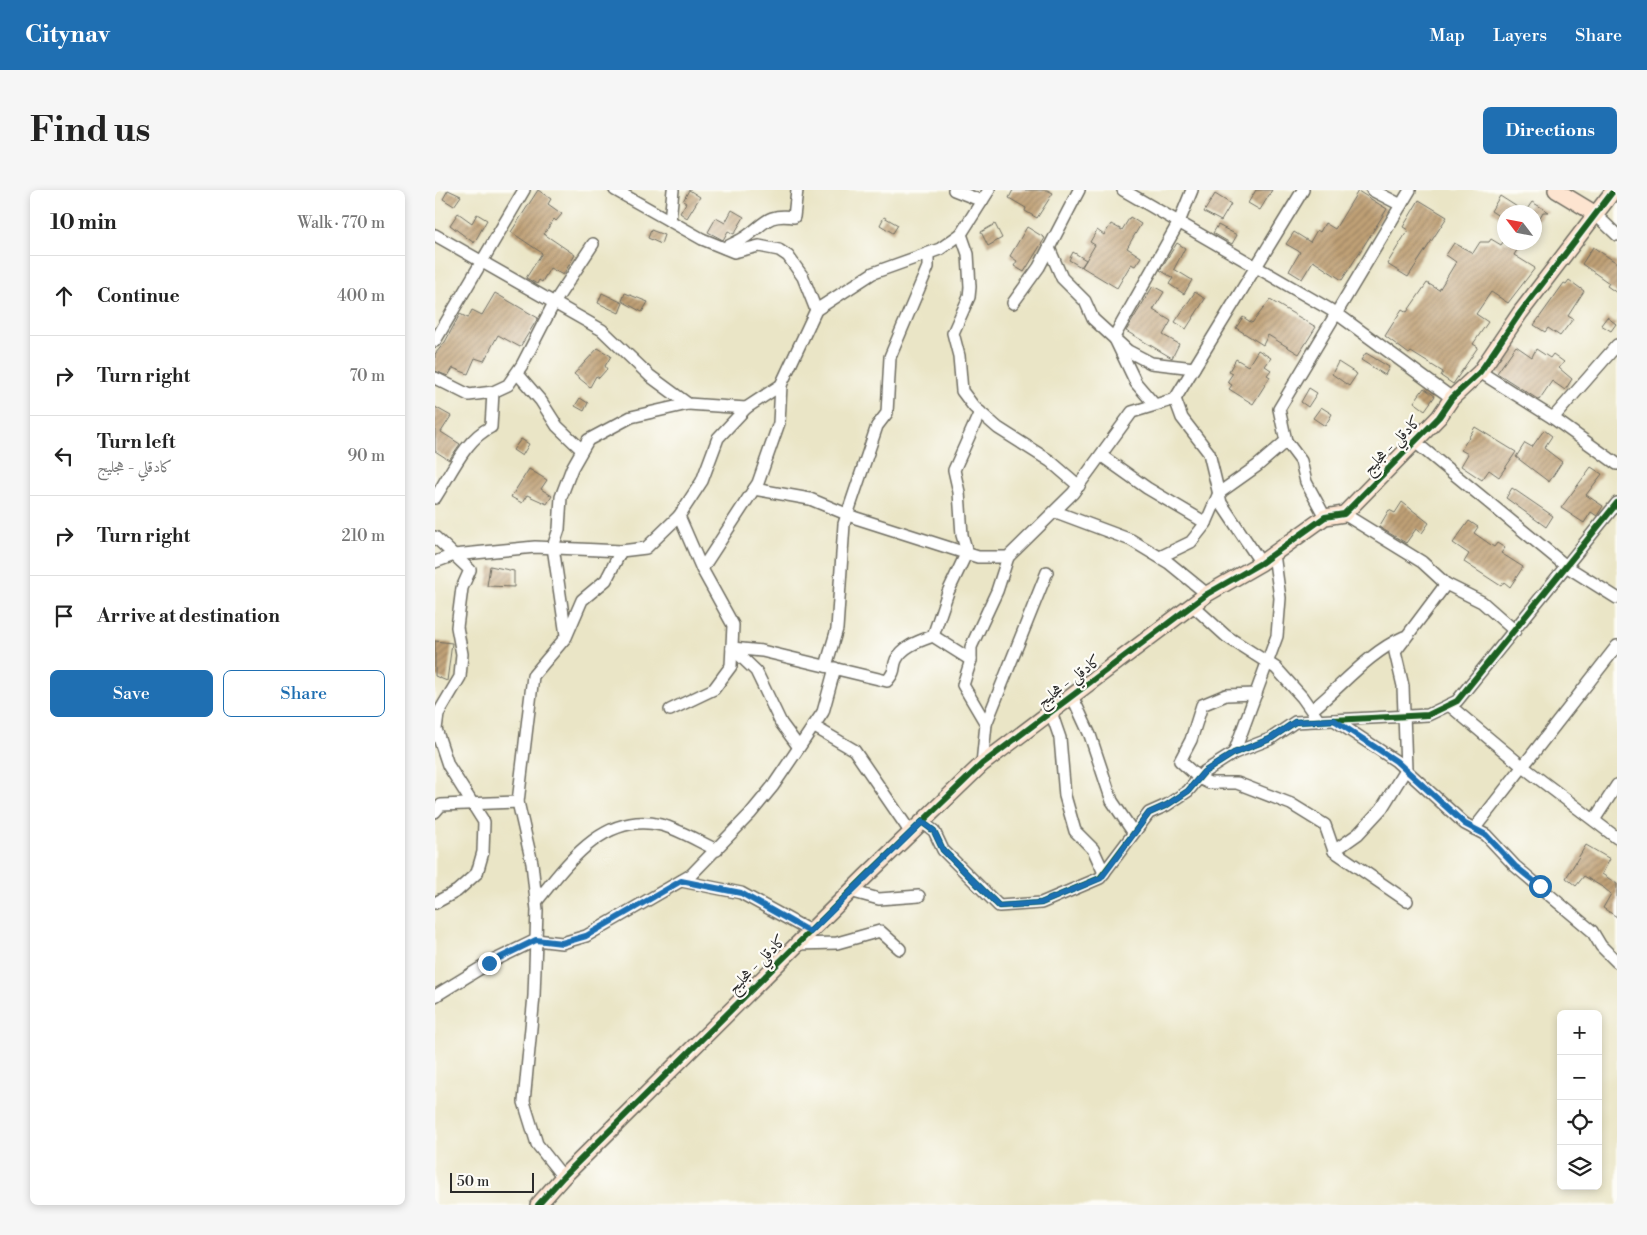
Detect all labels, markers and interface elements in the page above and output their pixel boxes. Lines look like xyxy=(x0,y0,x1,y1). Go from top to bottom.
text: Citynav xyxy=(25,20,110,50)
text: Map xyxy=(1430,24,1465,47)
text: Layers xyxy=(1493,24,1547,47)
text: Share xyxy=(1575,24,1622,47)
button: Directions xyxy=(1483,107,1617,154)
text: Find us xyxy=(30,109,150,152)
north arrow xyxy=(1497,205,1542,250)
text: 10 min xyxy=(50,210,117,236)
text: Walk · 770 m xyxy=(297,213,385,233)
icon: ahead xyxy=(50,282,78,310)
text: Continue xyxy=(97,284,180,308)
text: 400 m xyxy=(337,286,385,306)
icon: right xyxy=(50,362,78,390)
text: Turn right xyxy=(97,364,190,388)
text: 70 m xyxy=(349,366,385,386)
street label: كادقلي - هجليج xyxy=(1358,411,1429,482)
text: Turn left xyxy=(97,430,176,454)
icon: left xyxy=(50,442,78,470)
text: 90 m xyxy=(347,446,385,466)
text: كادقلي - هجليج xyxy=(97,457,172,477)
icon: right xyxy=(50,522,78,550)
text: Turn right xyxy=(97,524,190,548)
text: 210 m xyxy=(341,526,385,546)
icon: arrive xyxy=(50,602,78,630)
text: Arrive at destination xyxy=(97,604,280,628)
street label: كادقلي - هجليج xyxy=(1033,650,1108,716)
button: Save xyxy=(50,670,213,717)
button: Share xyxy=(223,670,385,717)
route start xyxy=(1529,875,1552,898)
street label: كادقلي - هجليج xyxy=(723,930,794,1001)
route end xyxy=(478,952,501,975)
map controls xyxy=(1557,1010,1602,1190)
button: + xyxy=(1557,1010,1602,1055)
button: − xyxy=(1557,1055,1602,1100)
button: locate xyxy=(1557,1100,1602,1145)
button: layers xyxy=(1557,1145,1602,1190)
scale bar xyxy=(450,1170,534,1193)
text: 50 m xyxy=(457,1173,489,1191)

